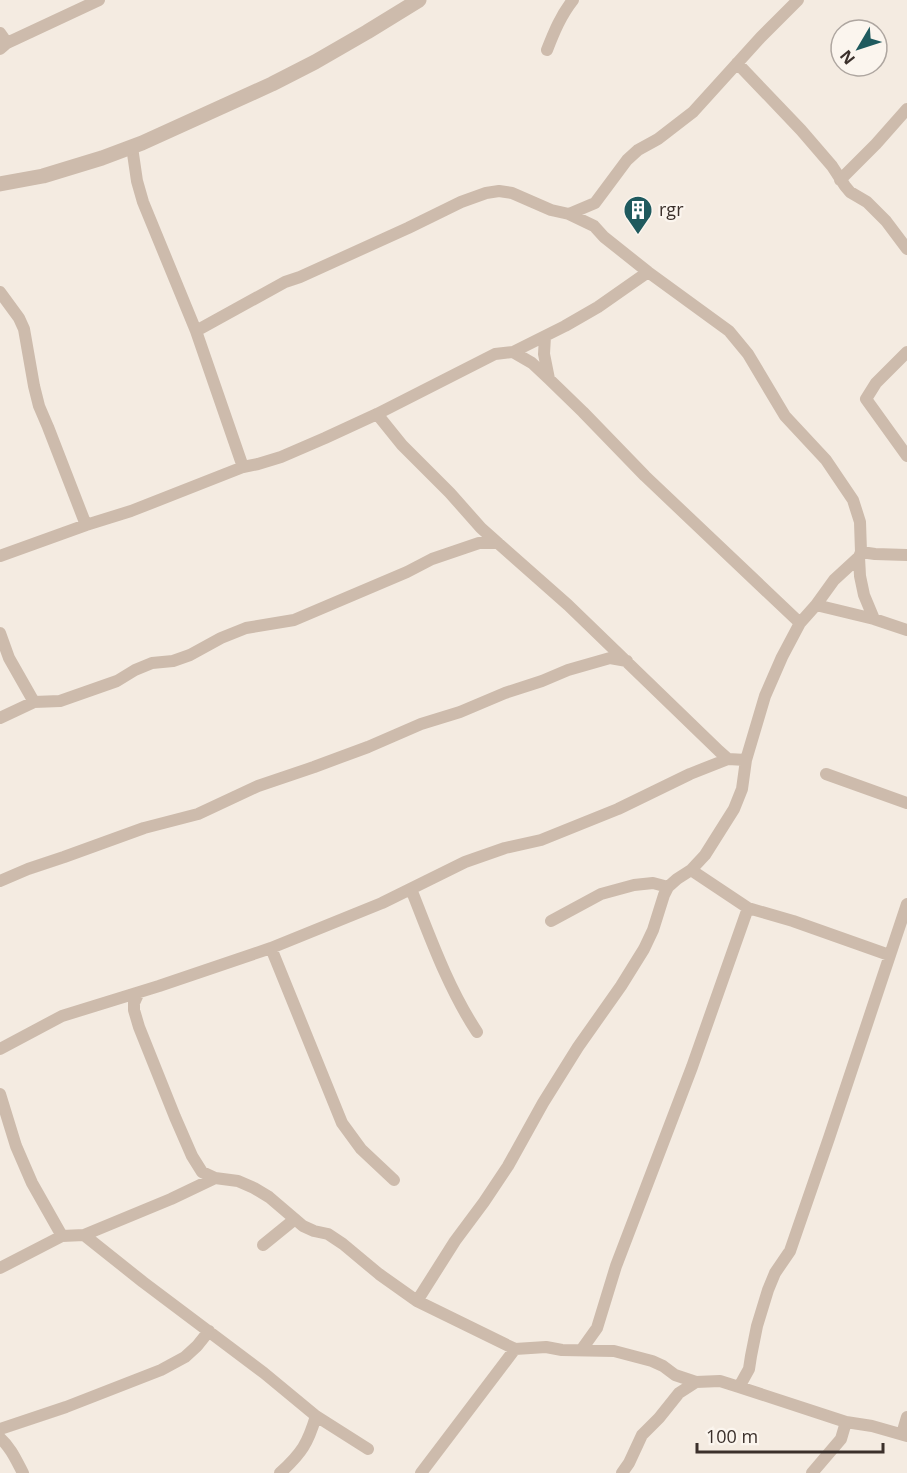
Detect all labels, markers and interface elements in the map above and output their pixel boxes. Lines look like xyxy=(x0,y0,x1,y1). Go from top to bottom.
north arrow xyxy=(829,18,889,78)
text: N xyxy=(835,45,860,69)
building icon: rgr xyxy=(622,194,654,236)
place label: rgr xyxy=(659,197,684,221)
scale bar xyxy=(697,1416,883,1454)
text: 100 m xyxy=(706,1424,758,1448)

